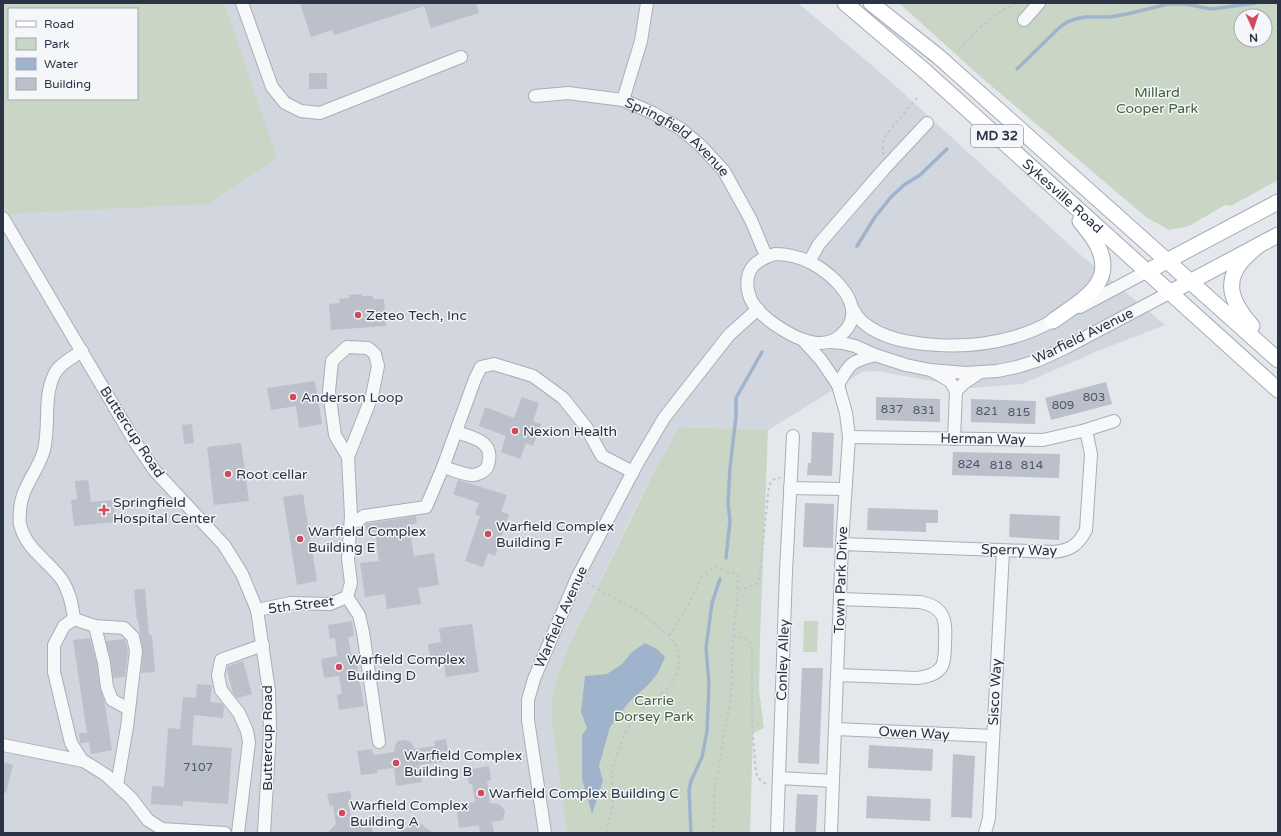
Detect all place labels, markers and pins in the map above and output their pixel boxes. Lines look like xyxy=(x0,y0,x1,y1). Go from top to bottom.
place label: Zeteo Tech, Inc xyxy=(366,307,467,324)
marker: Zeteo Tech, Inc xyxy=(353,310,363,320)
place label: Anderson Loop xyxy=(301,389,403,406)
marker: Anderson Loop xyxy=(288,392,298,402)
place label: Nexion Health xyxy=(523,423,617,440)
marker: Nexion Health xyxy=(510,426,520,436)
place label: Root cellar xyxy=(236,466,308,483)
marker: Root cellar xyxy=(223,469,233,479)
place label: Springfield Hospital Center xyxy=(113,494,216,527)
marker: Springfield Hospital Center xyxy=(98,504,110,516)
place label: Warfield Complex Building F xyxy=(496,518,614,551)
place label: Warfield Complex Building E xyxy=(308,523,426,556)
marker: Warfield Complex Building F xyxy=(483,529,493,539)
marker: Warfield Complex Building E xyxy=(295,534,305,544)
place label: Warfield Complex Building D xyxy=(347,651,465,684)
marker: Warfield Complex Building D xyxy=(334,662,344,672)
place label: Warfield Complex Building B xyxy=(404,747,522,780)
marker: Warfield Complex Building B xyxy=(391,758,401,768)
place label: Warfield Complex Building C xyxy=(489,785,679,802)
marker: Warfield Complex Building C xyxy=(476,788,486,798)
place label: Warfield Complex Building A xyxy=(350,797,468,830)
marker: Warfield Complex Building A xyxy=(337,808,347,818)

